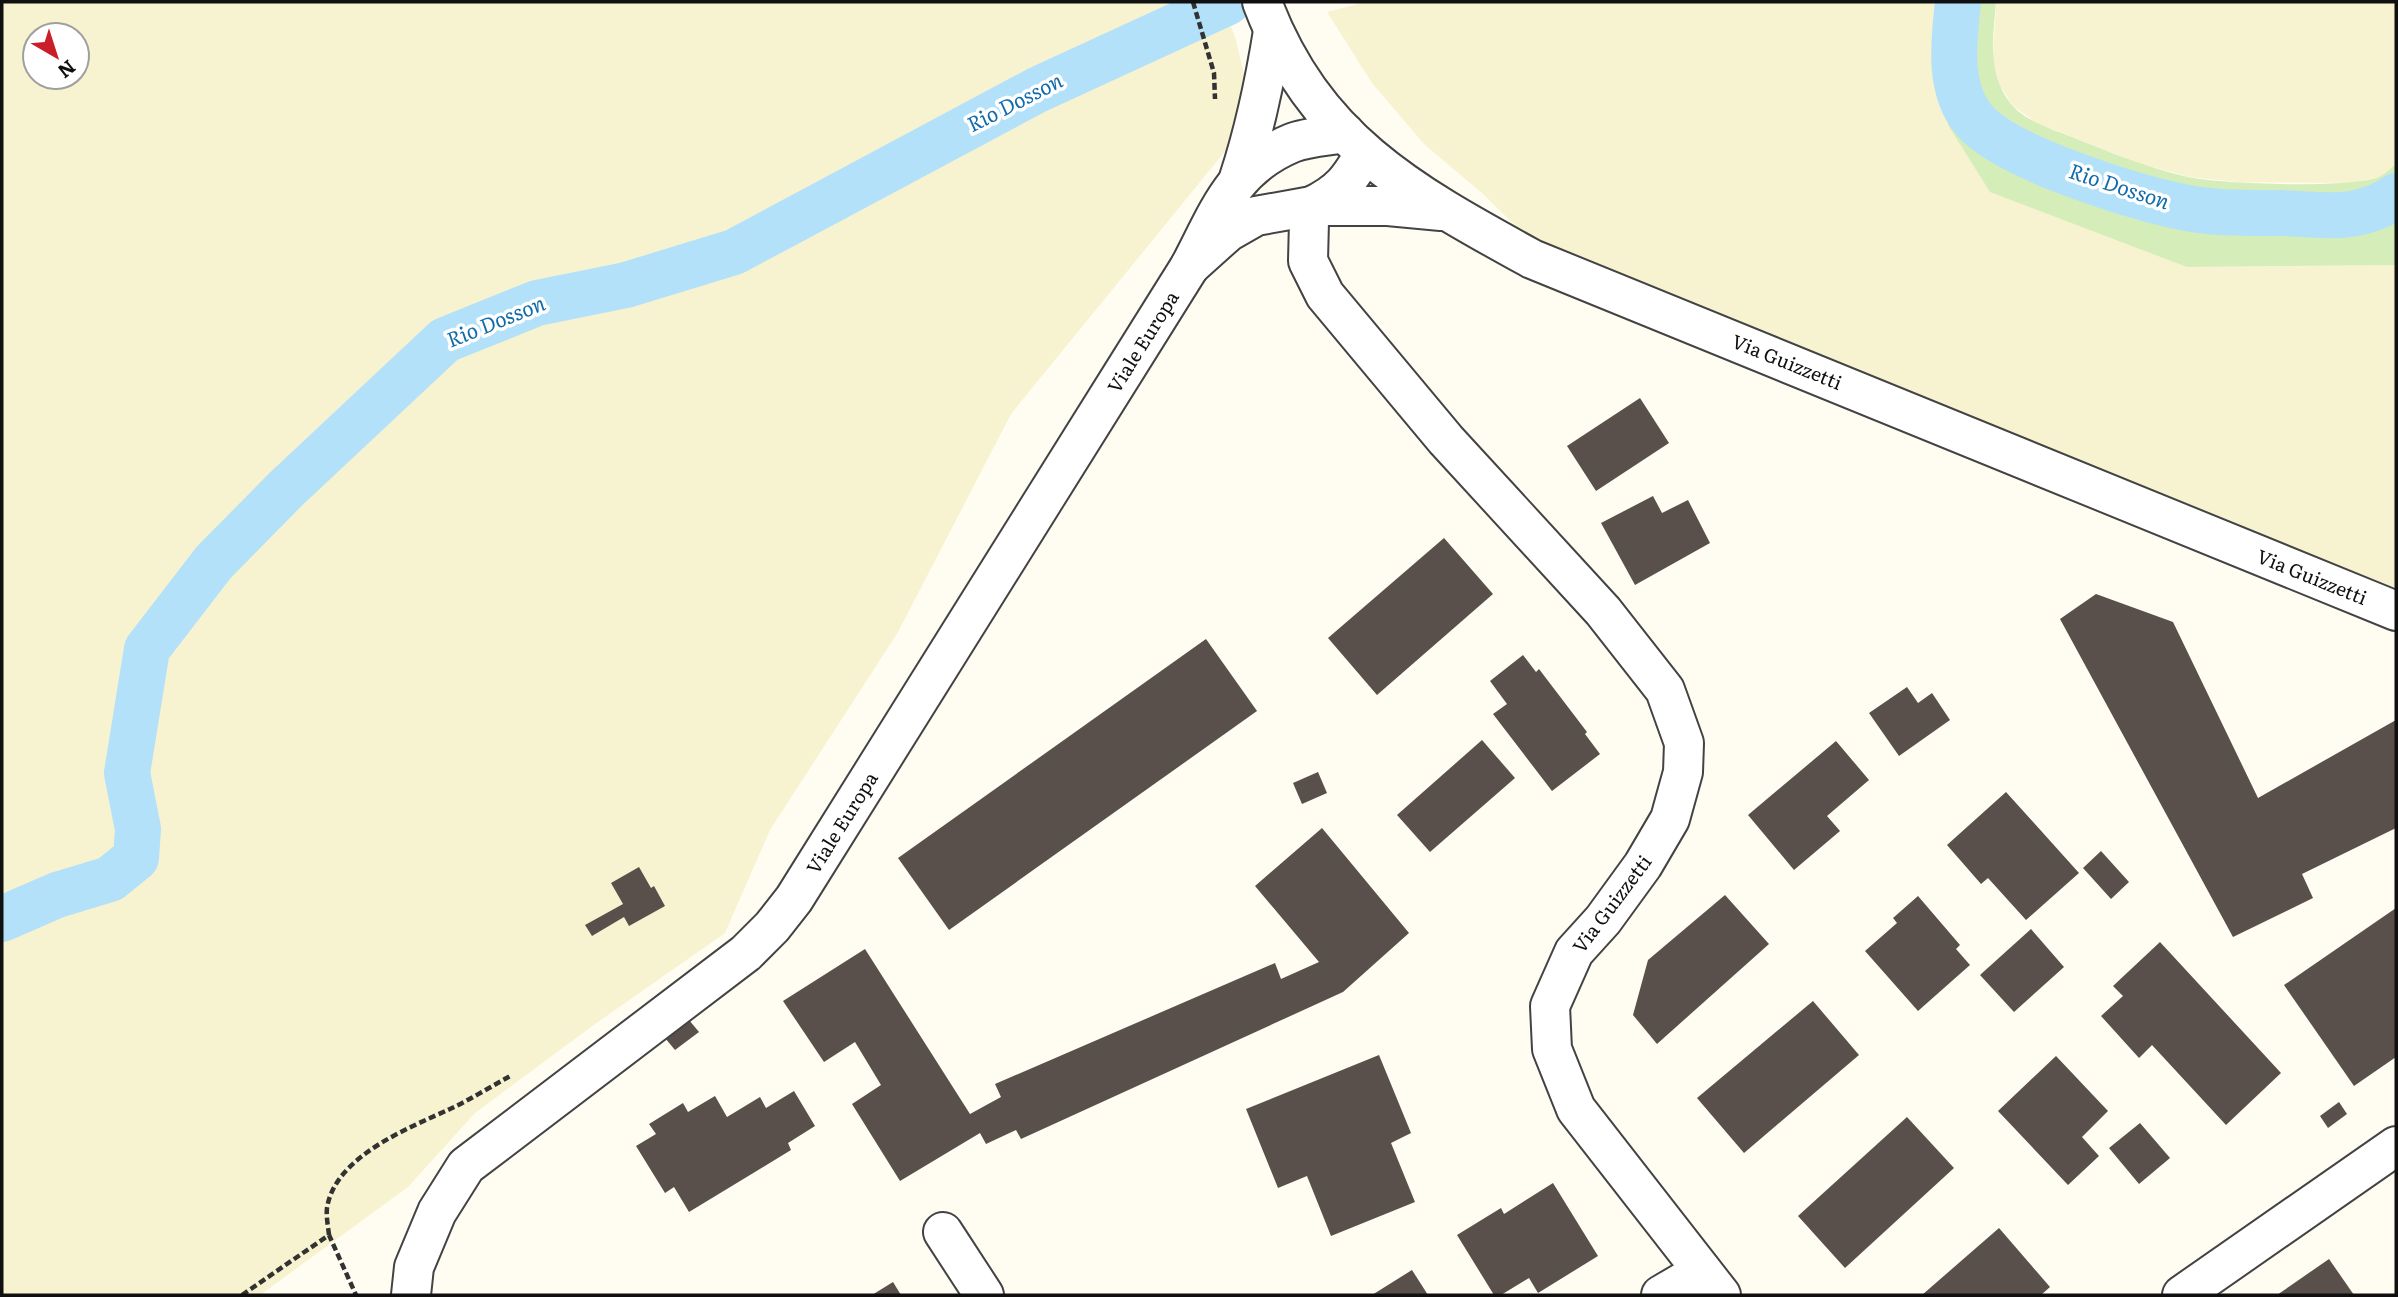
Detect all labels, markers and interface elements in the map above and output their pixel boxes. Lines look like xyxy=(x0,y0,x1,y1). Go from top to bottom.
north arrow xyxy=(21,21,91,91)
text: N xyxy=(52,54,82,86)
water label: Rio Dosson xyxy=(961,63,1068,138)
water label: Rio Dosson xyxy=(2066,154,2174,216)
street label: Viale Europa xyxy=(1100,284,1185,398)
water label: Rio Dosson xyxy=(441,286,549,353)
street label: Via Guizzetti xyxy=(1728,326,1847,396)
street label: Via Guizzetti xyxy=(2253,541,2372,611)
street label: Viale Europa xyxy=(799,765,884,879)
street label: Via Guizzetti xyxy=(1565,848,1657,958)

